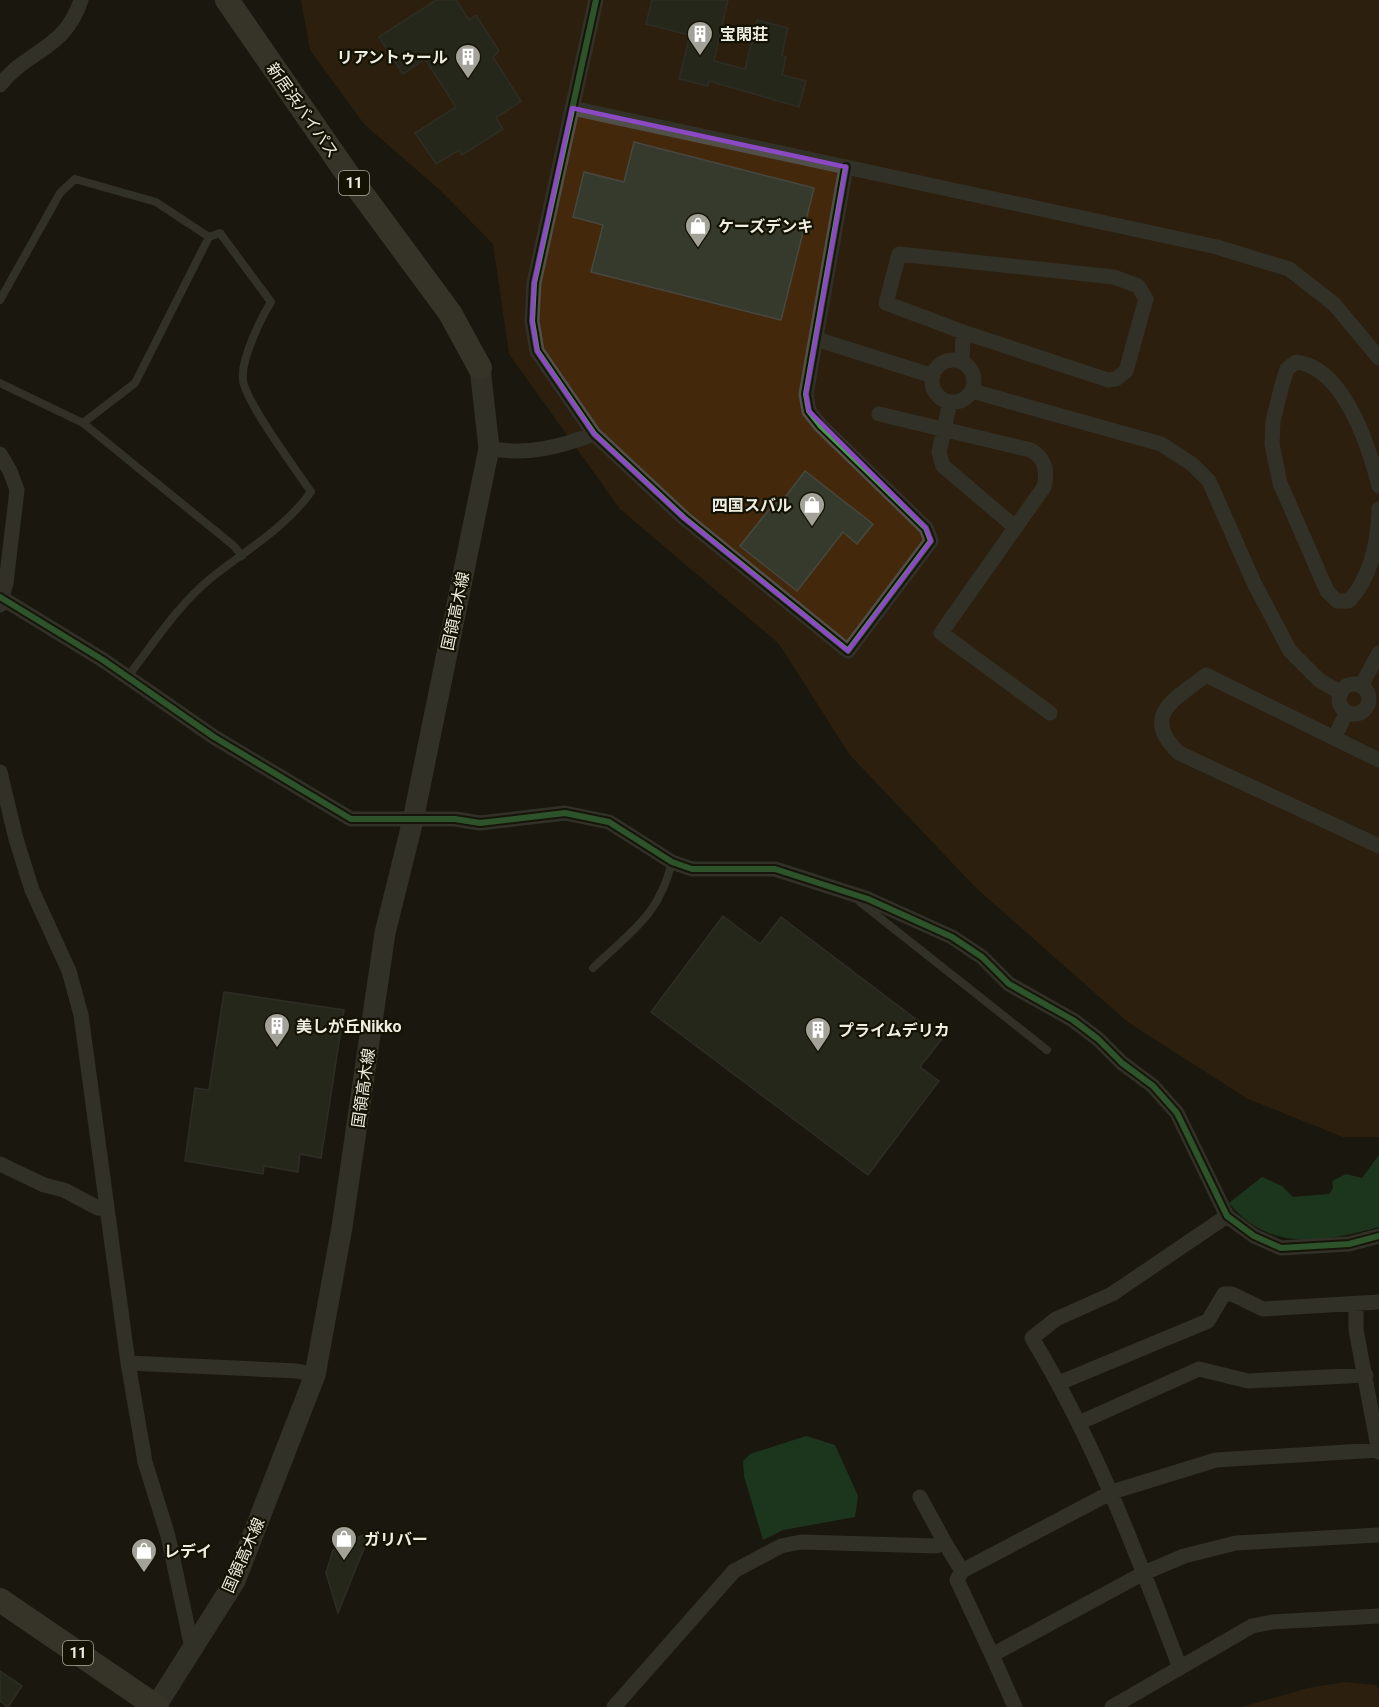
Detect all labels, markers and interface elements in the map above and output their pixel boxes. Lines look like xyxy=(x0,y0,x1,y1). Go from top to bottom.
building icon: 宝閑荘 xyxy=(685,19,715,57)
place label: 宝閑荘 xyxy=(720,25,768,44)
building icon: リアントゥール xyxy=(453,42,483,80)
place label: リアントゥール xyxy=(337,48,448,67)
street label: 新居浜バイパス xyxy=(263,59,342,161)
road number: 11 xyxy=(339,171,369,195)
shop icon: ケーズデンキ xyxy=(683,211,713,249)
place label: ケーズデンキ xyxy=(718,217,813,236)
shop icon: 四国スバル xyxy=(797,490,827,528)
place label: 四国スバル xyxy=(712,496,792,515)
street label: 国領高木線 xyxy=(438,570,473,652)
building icon: 美しが丘Nikko xyxy=(262,1011,292,1049)
building icon: プライムデリカ xyxy=(803,1015,833,1053)
place label: 美しが丘Nikko xyxy=(296,1017,402,1036)
place label: プライムデリカ xyxy=(838,1021,950,1040)
street label: 国領高木線 xyxy=(349,1047,378,1129)
street label: 国領高木線 xyxy=(219,1515,268,1596)
shop icon: ガリバー xyxy=(329,1524,359,1562)
place label: ガリバー xyxy=(364,1530,428,1549)
shop icon: レデイ xyxy=(129,1536,159,1574)
place label: レデイ xyxy=(164,1542,212,1561)
road number: 11 xyxy=(63,1641,93,1665)

